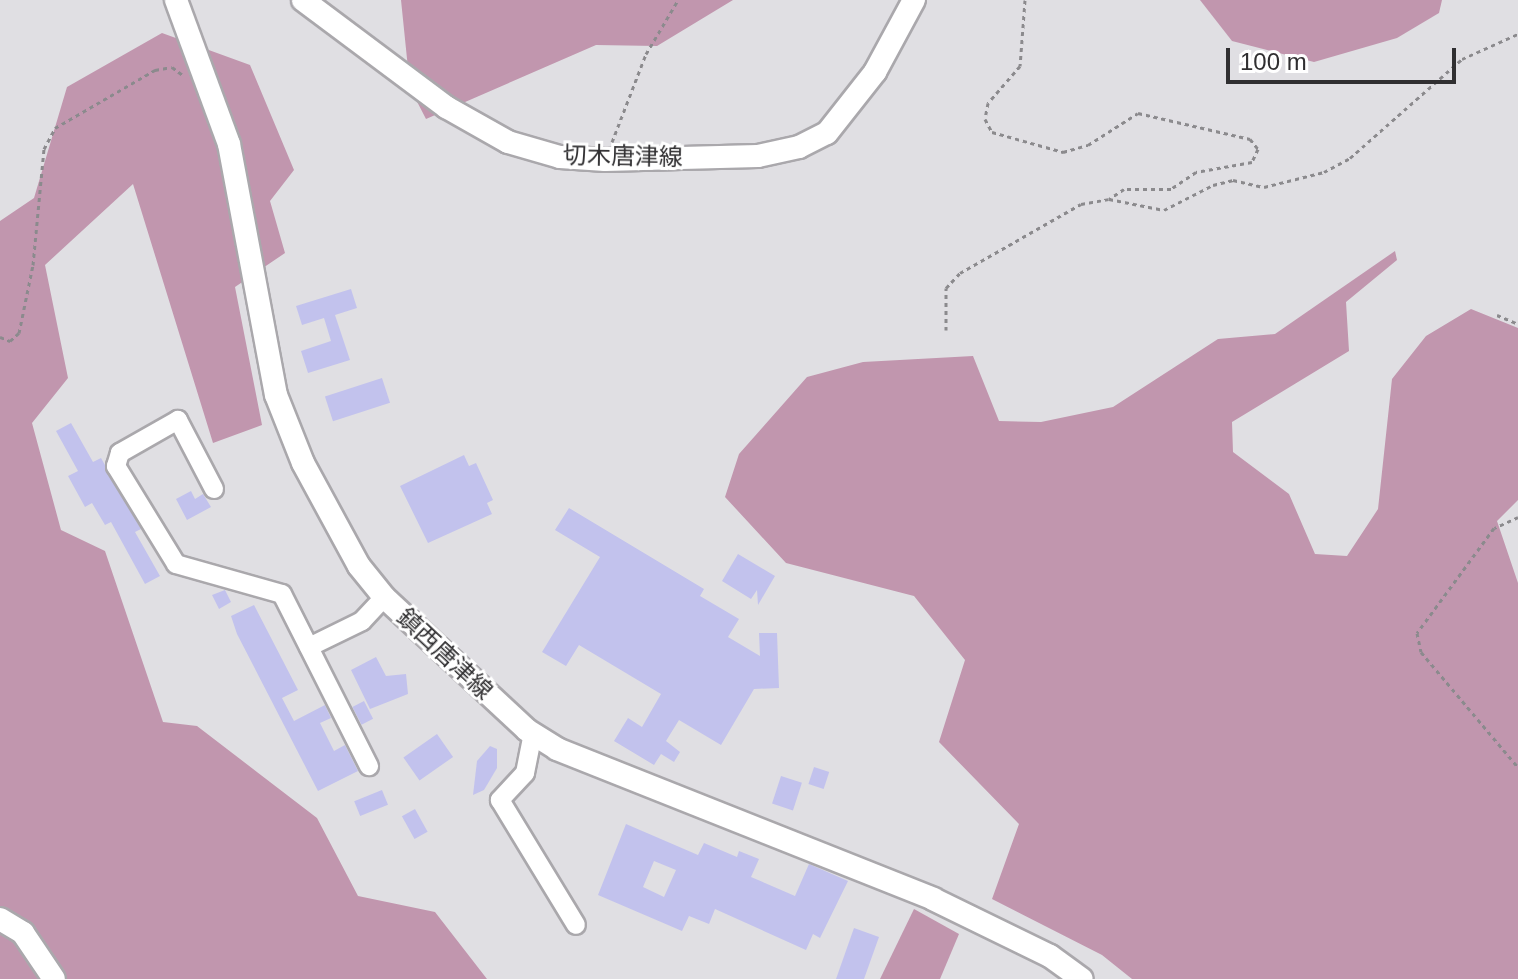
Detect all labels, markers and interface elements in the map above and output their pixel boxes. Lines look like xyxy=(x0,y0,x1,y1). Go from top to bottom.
scale bar xyxy=(1230,32,1460,82)
text: 100 m xyxy=(1240,48,1307,75)
street label: 切木唐津線 xyxy=(563,141,683,171)
street label: 鎮西唐津線 xyxy=(391,603,499,705)

